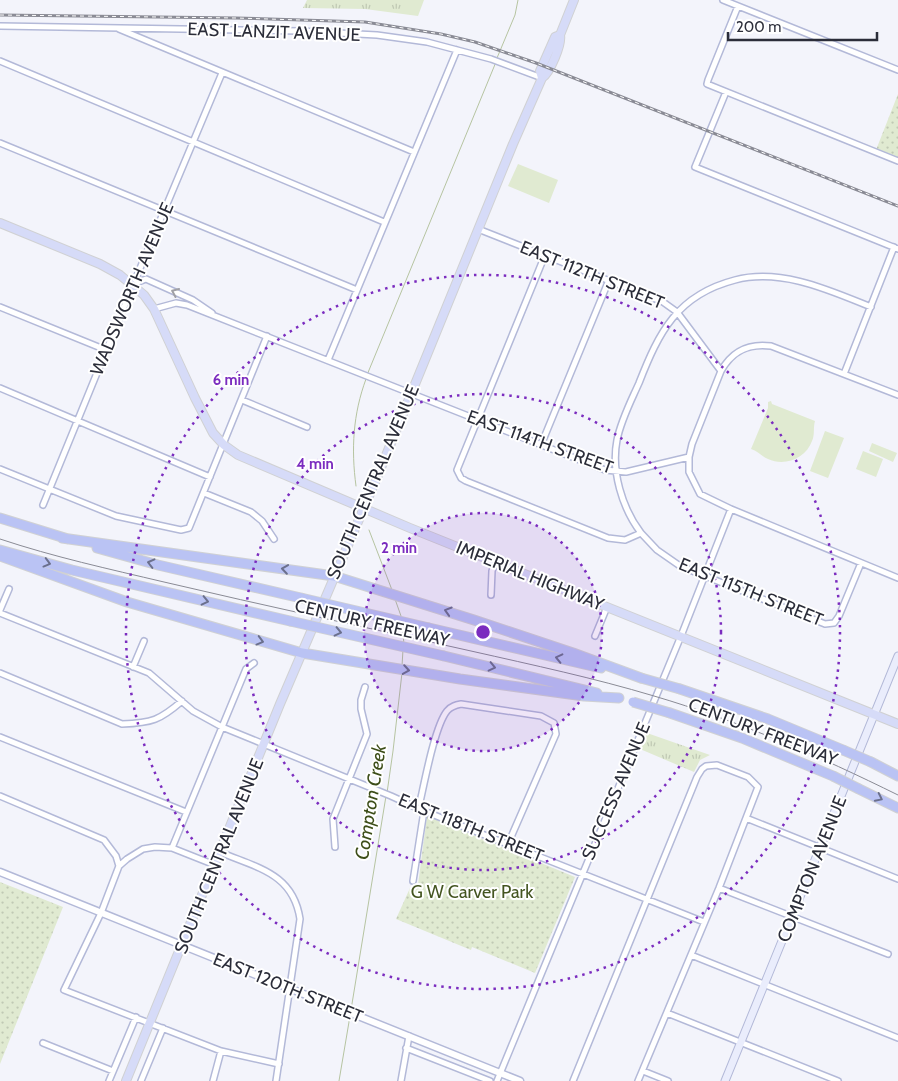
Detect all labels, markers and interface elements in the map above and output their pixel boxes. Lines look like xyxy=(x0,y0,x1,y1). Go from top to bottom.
scale bar xyxy=(728,10,877,42)
street label: EAST LANZIT AVENUE xyxy=(187,18,361,46)
text: 200 m xyxy=(736,18,781,36)
street label: WADSWORTH AVENUE xyxy=(86,199,178,379)
street label: EAST 112TH STREET xyxy=(517,236,668,314)
one-way arrow xyxy=(171,287,180,298)
text: 6 min xyxy=(213,371,249,389)
street label: SOUTH CENTRAL AVENUE xyxy=(322,382,424,582)
street label: EAST 114TH STREET xyxy=(464,405,616,479)
text: 4 min xyxy=(296,455,334,473)
street label: IMPERIAL HIGHWAY xyxy=(453,536,608,616)
text: 2 min xyxy=(381,539,417,557)
street label: EAST 115TH STREET xyxy=(676,553,827,631)
one-way arrow xyxy=(42,558,50,568)
one-way arrow xyxy=(146,558,155,569)
one-way arrow xyxy=(281,564,289,575)
one-way arrow xyxy=(200,595,209,606)
street label: CENTURY FREEWAY xyxy=(293,595,452,652)
one-way arrow xyxy=(444,607,452,617)
centre of rings xyxy=(474,623,492,641)
one-way arrow xyxy=(333,626,342,637)
one-way arrow xyxy=(255,635,264,646)
one-way arrow xyxy=(555,653,564,664)
one-way arrow xyxy=(487,661,496,672)
one-way arrow xyxy=(401,665,410,675)
street label: CENTURY FREEWAY xyxy=(685,693,841,771)
street label: SUCCESS AVENUE xyxy=(577,719,655,863)
water label: Compton Creek xyxy=(350,742,391,861)
street label: SOUTH CENTRAL AVENUE xyxy=(170,755,268,957)
street label: EAST 118TH STREET xyxy=(395,789,547,867)
one-way arrow xyxy=(874,792,883,803)
street label: COMPTON AVENUE xyxy=(773,793,851,945)
park label: G W Carver Park xyxy=(411,881,534,903)
street label: EAST 120TH STREET xyxy=(210,948,366,1028)

